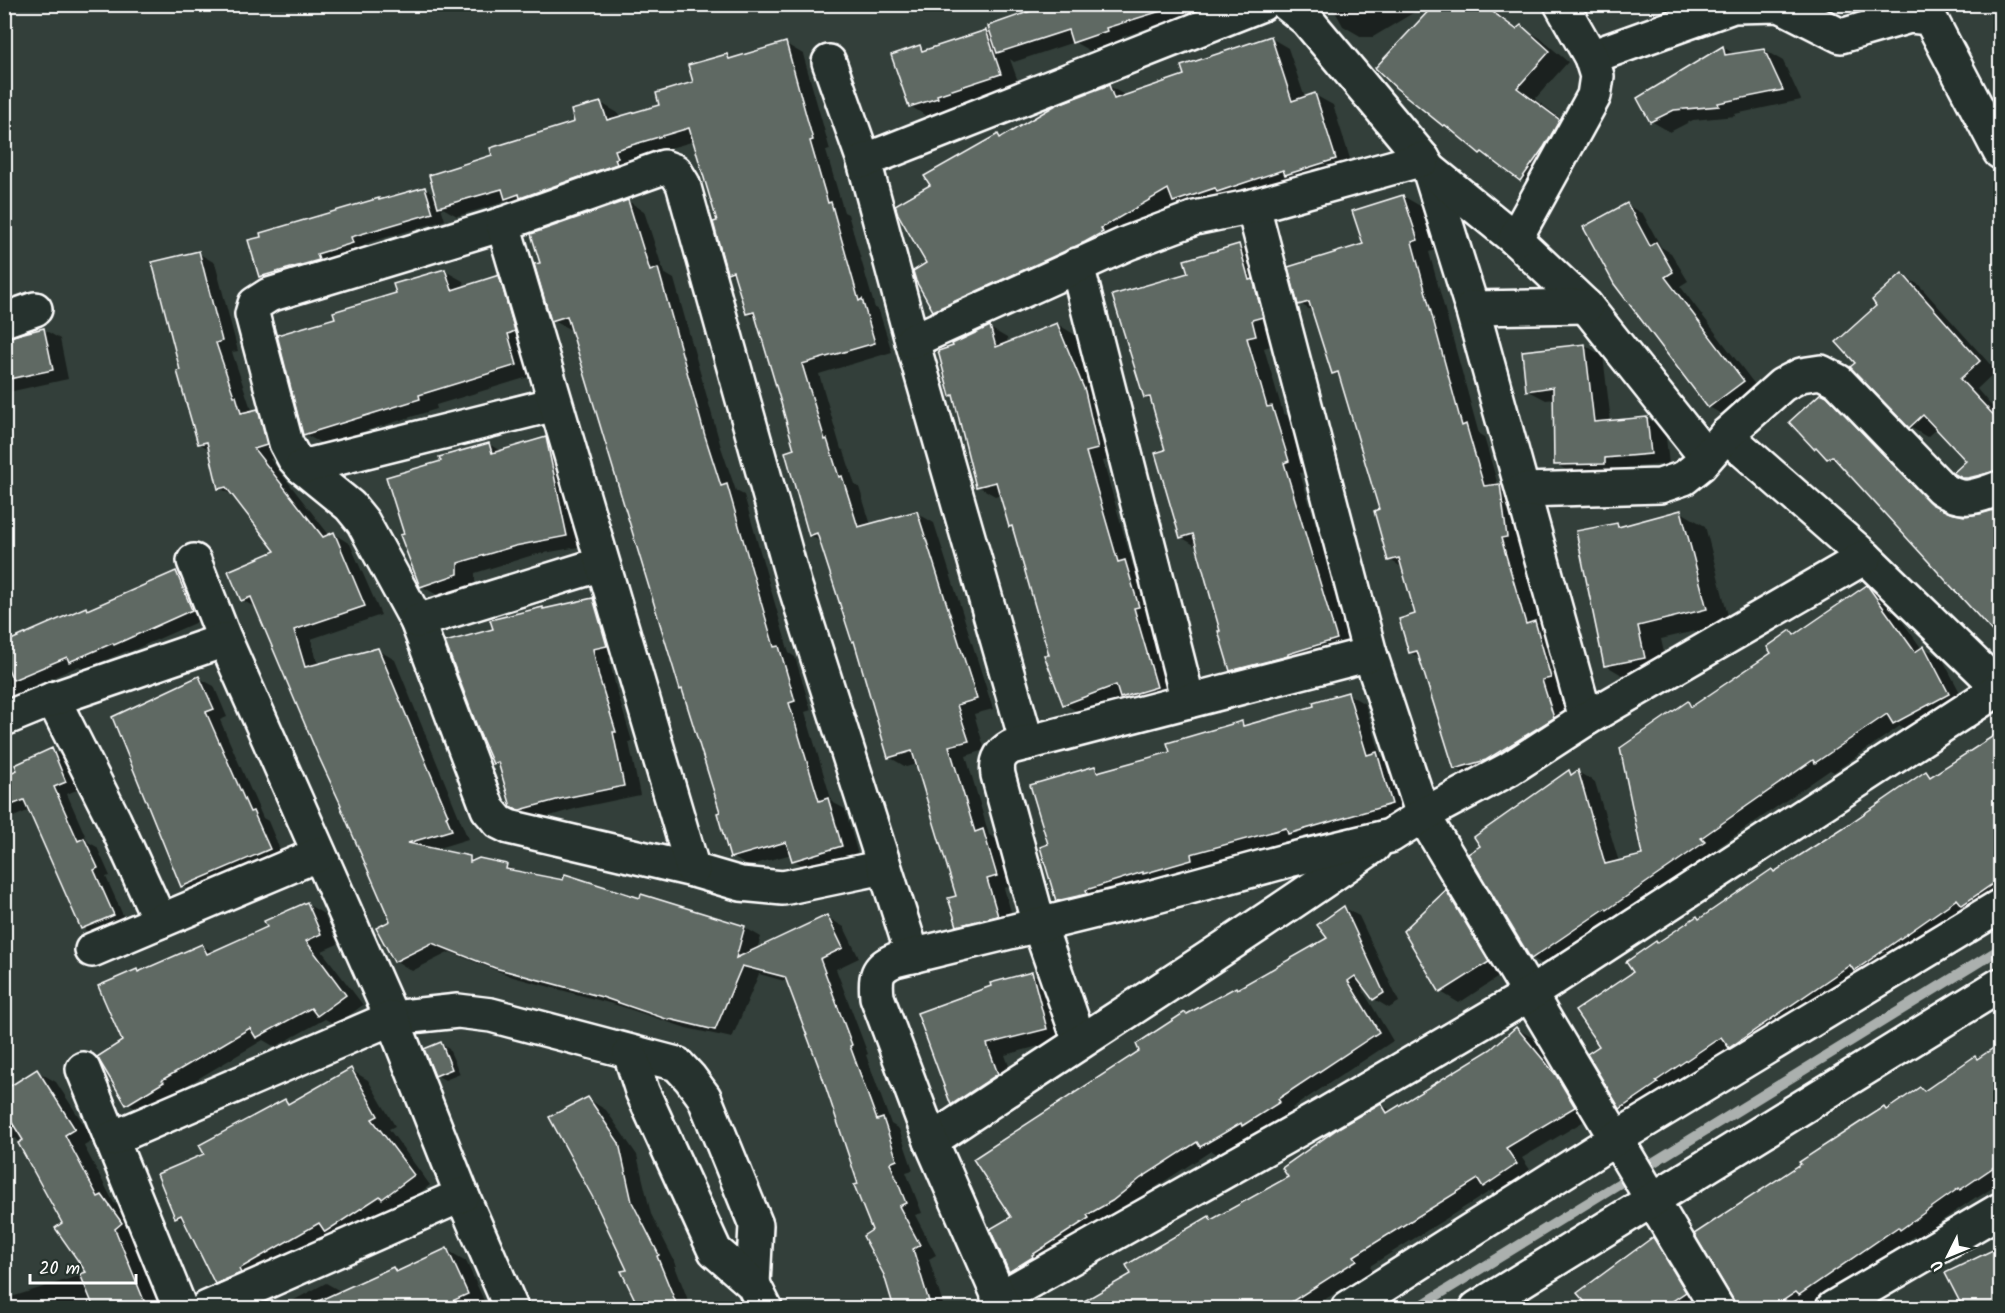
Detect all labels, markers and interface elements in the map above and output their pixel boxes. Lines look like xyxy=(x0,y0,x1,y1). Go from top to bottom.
north arrow xyxy=(1918,1226,1978,1286)
scale bar xyxy=(30,1247,136,1285)
text: U xyxy=(1925,1253,1951,1277)
text: 20 m xyxy=(39,1255,80,1284)

